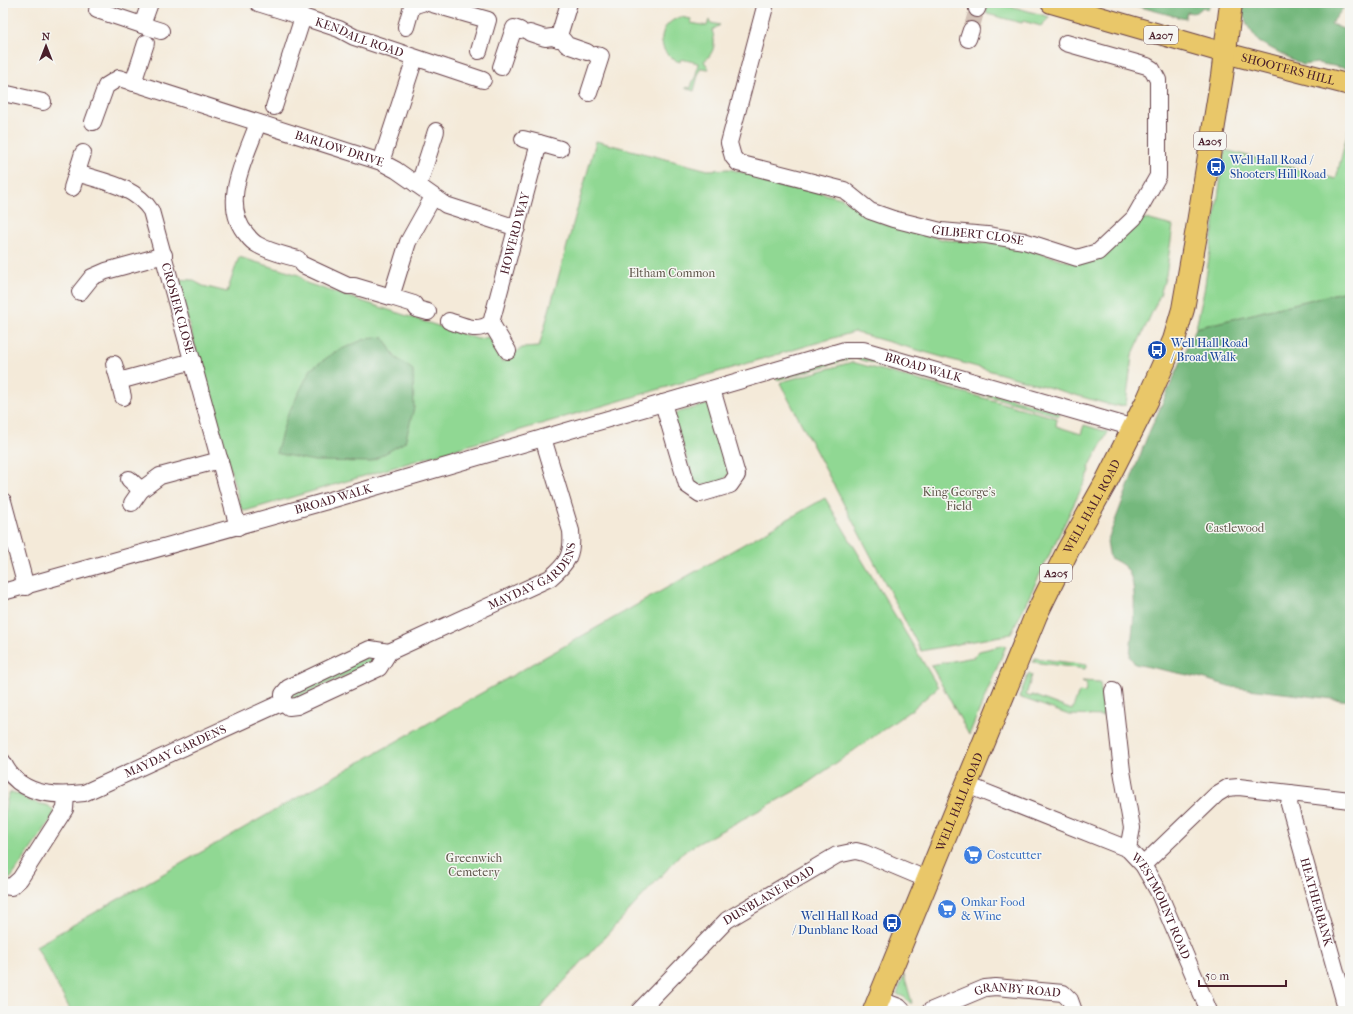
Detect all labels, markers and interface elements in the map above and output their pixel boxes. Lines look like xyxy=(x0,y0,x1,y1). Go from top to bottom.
street label: KENDALL ROAD xyxy=(313,15,405,60)
north arrow xyxy=(26,26,66,66)
road number: A207 xyxy=(1144,26,1178,44)
text: N xyxy=(42,30,51,43)
street label: SHOOTERS HILL xyxy=(1240,50,1337,88)
street label: BARLOW DRIVE xyxy=(293,128,386,169)
road number: A205 xyxy=(1194,132,1226,150)
place label: Well Hall Road / Shooters Hill Road xyxy=(1229,153,1327,181)
bus stop icon: Well Hall Road / Shooters Hill Road xyxy=(1205,156,1227,178)
street label: HOWERD WAY xyxy=(497,190,533,276)
street label: GILBERT CLOSE xyxy=(930,222,1025,248)
street label: CROSIER CLOSE xyxy=(159,261,197,355)
park label: Eltham Common xyxy=(629,266,715,280)
place label: Well Hall Road / Broad Walk xyxy=(1170,336,1249,364)
bus stop icon: Well Hall Road / Broad Walk xyxy=(1146,339,1168,361)
street label: BROAD WALK xyxy=(883,350,965,386)
street label: WELL HALL ROAD xyxy=(1060,457,1123,557)
street label: BROAD WALK xyxy=(293,481,375,517)
park label: King George's Field xyxy=(923,485,996,513)
park label: Castlewood xyxy=(1206,521,1265,535)
street label: MAYDAY GARDENS xyxy=(486,542,578,613)
road number: A205 xyxy=(1040,564,1072,582)
street label: MAYDAY GARDENS xyxy=(122,722,228,781)
street label: WELL HALL ROAD xyxy=(933,751,986,854)
supermarket icon: Costcutter xyxy=(962,844,984,866)
place label: Costcutter xyxy=(987,848,1042,862)
street label: WESTMOUNT ROAD xyxy=(1128,849,1193,961)
park label: Greenwich Cemetery xyxy=(446,851,503,879)
street label: HEATHERBANK xyxy=(1297,856,1336,949)
street label: DUNBLANE ROAD xyxy=(720,863,817,928)
place label: Omkar Food & Wine xyxy=(961,895,1025,923)
supermarket icon: Omkar Food & Wine xyxy=(936,898,958,920)
place label: Well Hall Road / Dunblane Road xyxy=(791,909,878,937)
bus stop icon: Well Hall Road / Dunblane Road xyxy=(881,912,903,934)
scale bar xyxy=(1199,962,1286,988)
text: 50 m xyxy=(1205,969,1229,983)
street label: GRANBY ROAD xyxy=(972,980,1061,1000)

